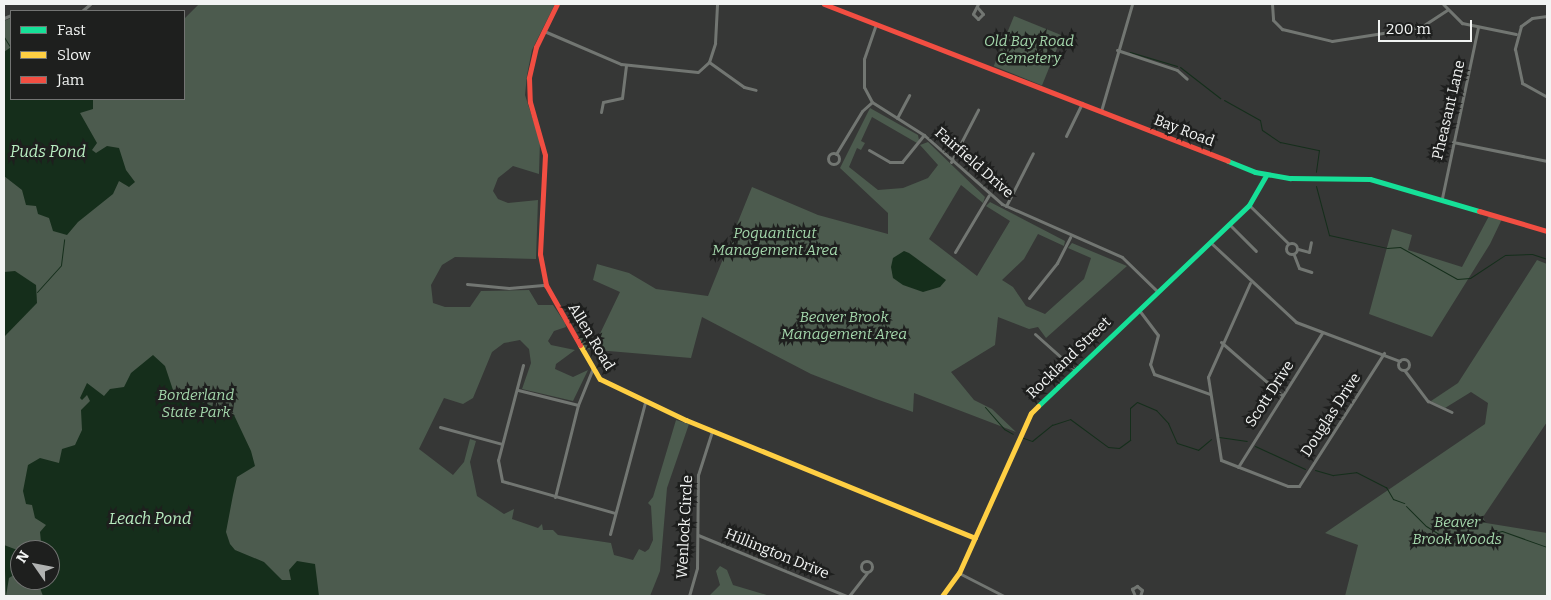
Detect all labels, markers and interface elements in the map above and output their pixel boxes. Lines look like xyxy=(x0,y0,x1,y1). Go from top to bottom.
legend xyxy=(10,10,185,100)
scale bar xyxy=(1381,10,1475,42)
text: 200 m xyxy=(1386,20,1431,38)
text: Fast xyxy=(57,21,86,39)
park label: Old Bay Road Cemetery xyxy=(984,32,1074,67)
text: Slow xyxy=(57,46,91,64)
street label: Pheasant Lane xyxy=(1429,58,1469,162)
text: Jam xyxy=(57,71,84,89)
street label: Bay Road xyxy=(1151,111,1217,151)
street label: Fairfield Drive xyxy=(931,124,1017,202)
water label: Puds Pond xyxy=(10,142,86,162)
park label: Poquanticut Management Area xyxy=(712,224,838,259)
street label: Allen Road xyxy=(564,300,618,374)
park label: Beaver Brook Management Area xyxy=(781,308,907,343)
street label: Rockland Street xyxy=(1023,313,1115,403)
street label: Scott Drive xyxy=(1242,357,1298,431)
street label: Douglas Drive xyxy=(1297,370,1365,460)
park label: Borderland State Park xyxy=(158,386,234,421)
street label: Wenlock Circle xyxy=(673,475,697,579)
water label: Leach Pond xyxy=(109,509,191,529)
park label: Beaver Brook Woods xyxy=(1412,513,1502,548)
street label: Hillington Drive xyxy=(722,525,832,583)
north arrow xyxy=(10,540,60,590)
text: N xyxy=(13,548,33,566)

